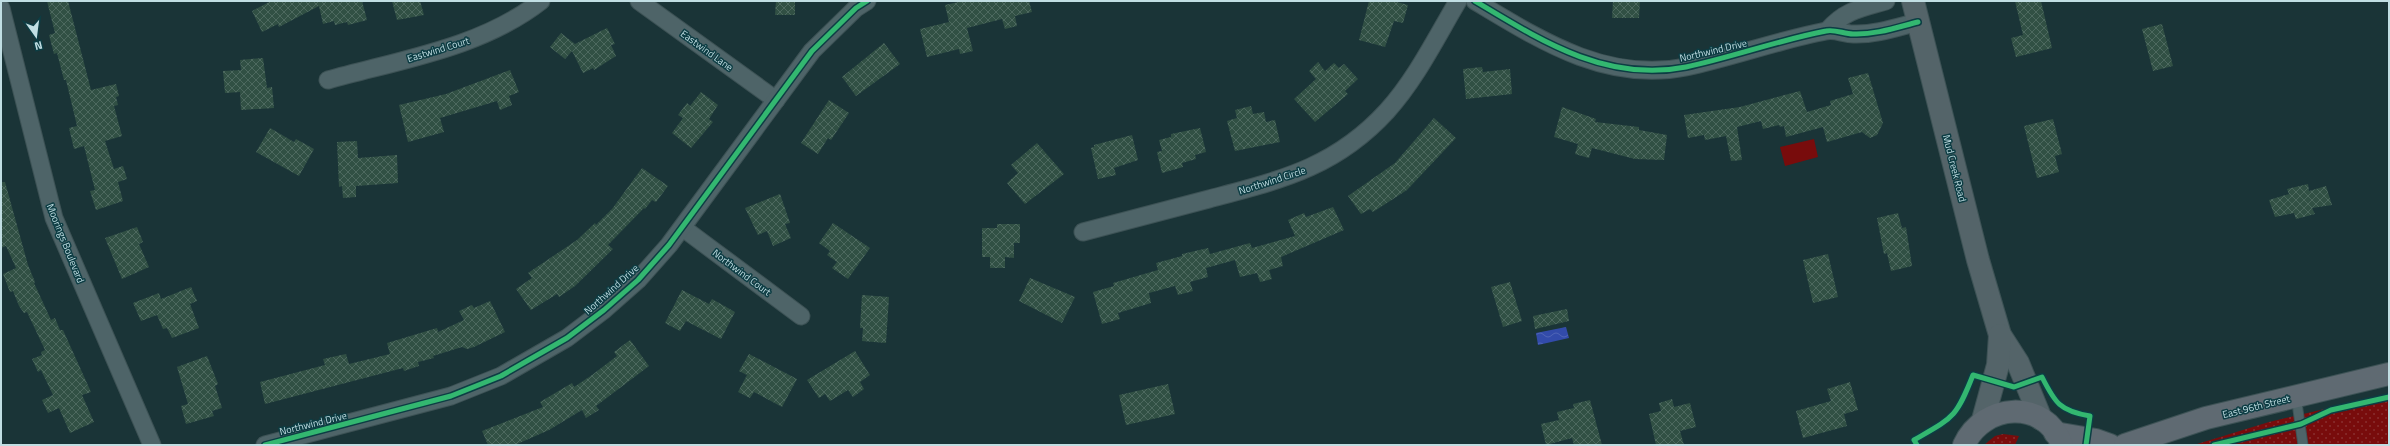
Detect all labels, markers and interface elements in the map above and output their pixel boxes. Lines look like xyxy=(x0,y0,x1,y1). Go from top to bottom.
north arrow xyxy=(16,16,56,56)
street label: Eastwind Lane xyxy=(677,26,736,75)
street label: Eastwind Court xyxy=(405,33,472,66)
street label: Northwind Drive xyxy=(1678,35,1748,66)
text: N xyxy=(33,37,44,54)
street label: Mud Creek Road xyxy=(1939,133,1970,203)
street label: Northwind Circle xyxy=(1237,163,1308,198)
street label: Moorings Boulevard xyxy=(43,201,88,285)
street label: Northwind Court xyxy=(709,245,774,300)
street label: Northwind Drive xyxy=(581,261,642,318)
street label: East 96th Street xyxy=(2221,391,2292,422)
street label: Northwind Drive xyxy=(278,408,348,439)

